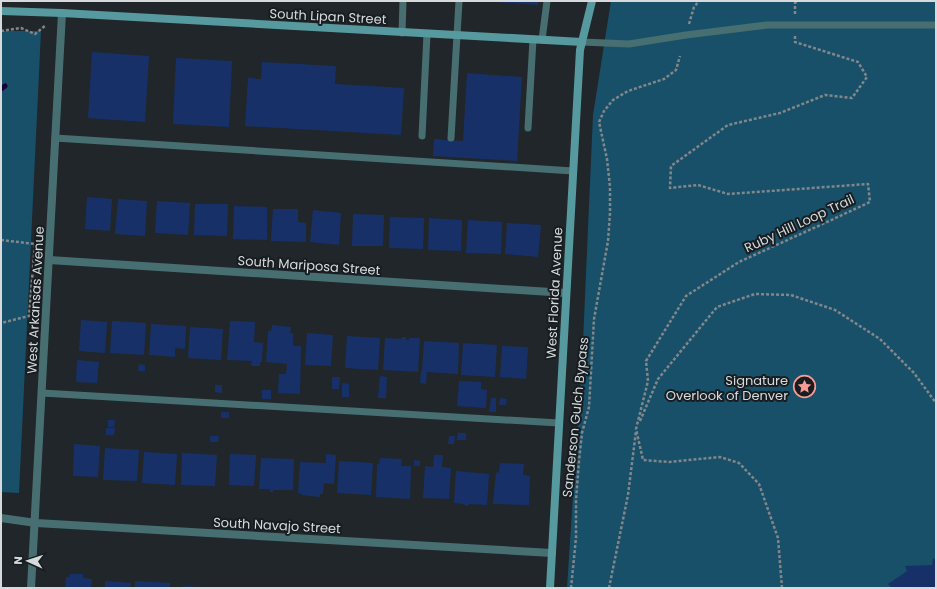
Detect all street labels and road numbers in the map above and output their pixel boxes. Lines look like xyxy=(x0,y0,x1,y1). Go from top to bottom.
street label: South Lipan Street xyxy=(269,4,387,29)
street label: Ruby Hill Loop Trail xyxy=(741,190,857,257)
street label: West Arkansas Avenue xyxy=(22,226,49,374)
street label: West Florida Avenue xyxy=(542,227,567,359)
street label: South Mariposa Street xyxy=(237,251,381,280)
street label: Sanderson Gulch Bypass xyxy=(558,336,593,498)
street label: South Navajo Street xyxy=(213,513,342,538)

